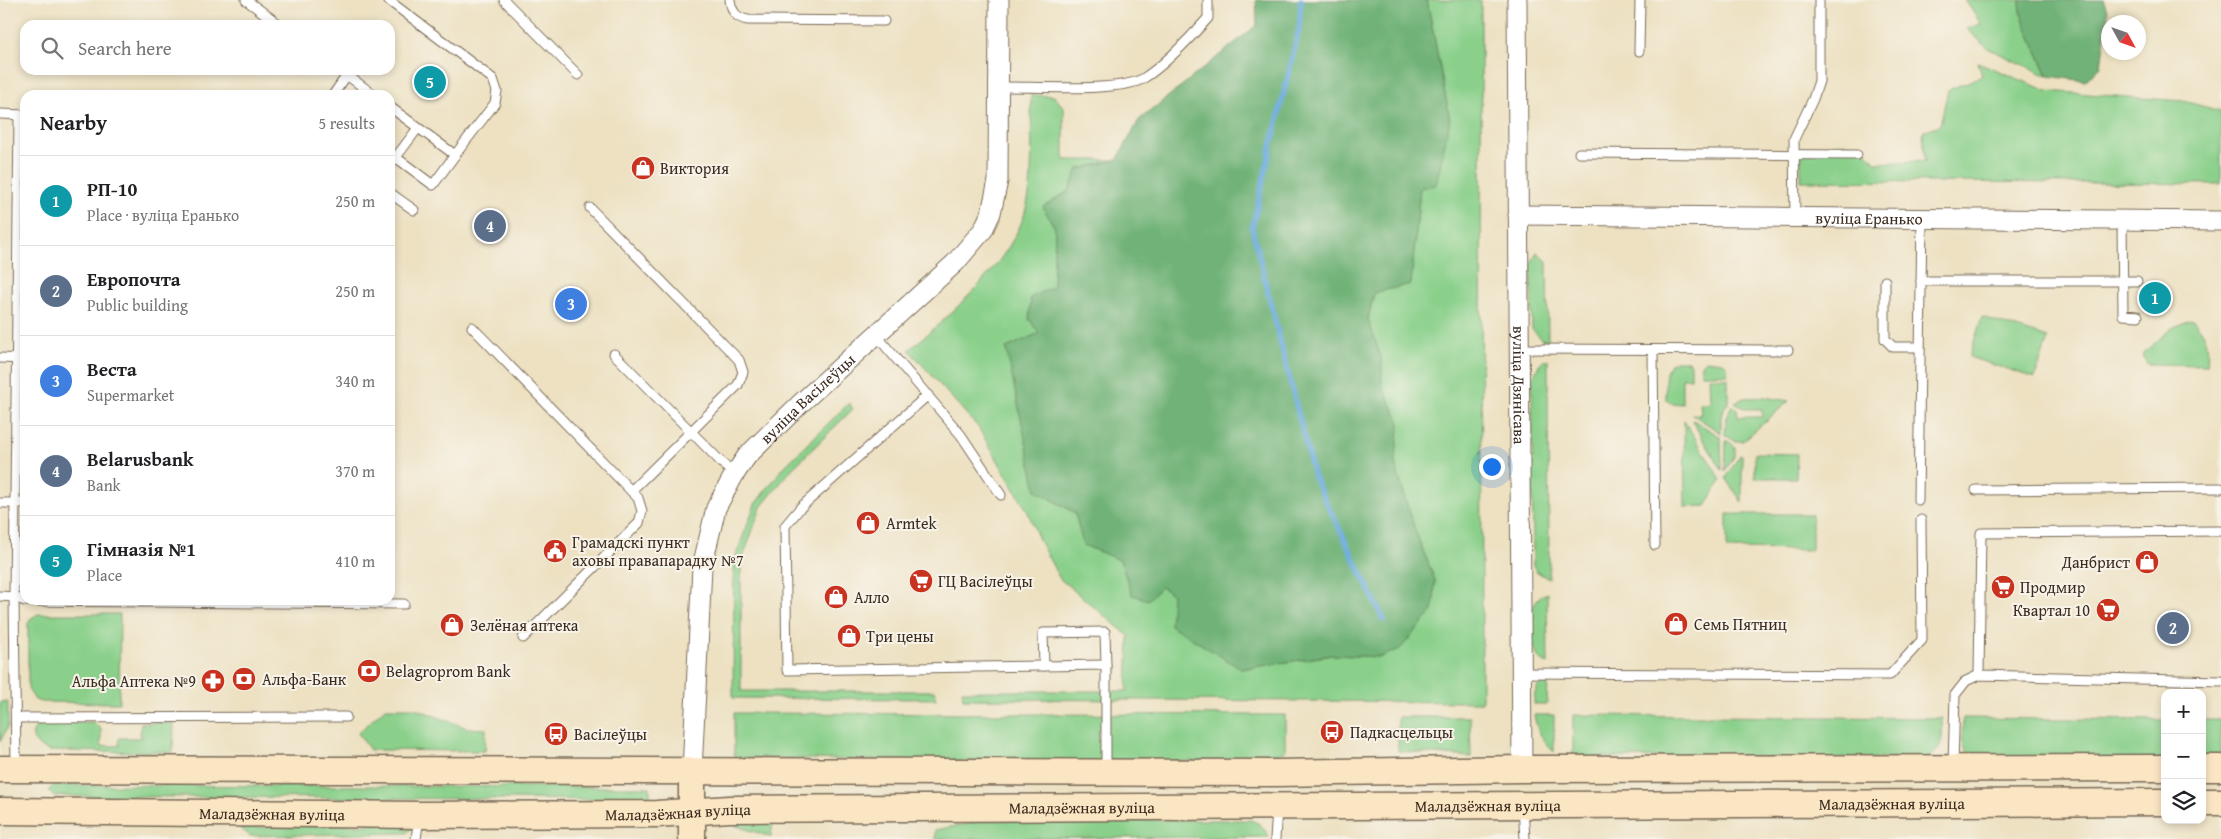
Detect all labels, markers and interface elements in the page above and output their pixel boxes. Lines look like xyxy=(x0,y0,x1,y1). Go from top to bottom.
north arrow xyxy=(2101,15,2146,60)
search box xyxy=(20,20,395,75)
icon: search xyxy=(38,34,66,62)
text: Search here xyxy=(78,34,172,62)
pin: 5 xyxy=(414,63,446,101)
text: Nearby xyxy=(40,107,107,138)
text: 5 results xyxy=(318,111,375,135)
shop icon: Виктория xyxy=(630,155,656,181)
place label: Виктория xyxy=(660,156,729,180)
text: РП-10 xyxy=(87,175,137,203)
text: 1 xyxy=(52,189,60,213)
text: 250 m xyxy=(335,189,375,213)
text: Place · вуліца Еранько xyxy=(87,203,239,227)
street label: вуліца Еранько xyxy=(1815,206,1923,230)
pin: 4 xyxy=(474,207,506,245)
text: Европочта xyxy=(87,265,181,293)
text: 2 xyxy=(52,279,60,303)
text: 250 m xyxy=(335,279,375,303)
pin: 1 xyxy=(2139,279,2171,317)
pin: 3 xyxy=(555,285,587,323)
text: Public building xyxy=(87,293,188,317)
street label: вуліца Дзянісава xyxy=(1507,326,1532,445)
street label: вуліца Васілеўцы xyxy=(754,348,860,449)
text: Веста xyxy=(87,355,137,383)
text: 3 xyxy=(52,369,60,393)
text: 340 m xyxy=(335,369,375,393)
text: Supermarket xyxy=(87,383,174,407)
text: Belarusbank xyxy=(87,445,194,473)
your location xyxy=(1479,454,1505,480)
text: 4 xyxy=(52,459,60,483)
text: 370 m xyxy=(335,459,375,483)
text: Bank xyxy=(87,473,121,497)
shop icon: Armtek xyxy=(855,510,881,536)
place label: Armtek xyxy=(886,511,938,535)
place label: Грамадскі пункт аховы правапарадку №7 xyxy=(572,530,744,572)
text: Гімназія №1 xyxy=(87,535,196,563)
public building icon: Грамадскі пункт аховы правапарадку №7 xyxy=(542,538,568,564)
text: 5 xyxy=(52,549,60,573)
text: 410 m xyxy=(335,549,375,573)
shop icon: Данбрист xyxy=(2134,549,2160,575)
place label: Данбрист xyxy=(2061,550,2130,574)
text: Place xyxy=(87,563,122,587)
supermarket icon: ГЦ Васілеўцы xyxy=(908,568,934,594)
place label: ГЦ Васілеўцы xyxy=(938,569,1033,593)
supermarket icon: Продмир xyxy=(1990,574,2016,600)
place label: Продмир xyxy=(2020,575,2086,599)
shop icon: Алло xyxy=(823,584,849,610)
place label: Алло xyxy=(854,585,889,609)
supermarket icon: Квартал 10 xyxy=(2095,597,2121,623)
place label: Квартал 10 xyxy=(2013,598,2090,622)
pin: 2 xyxy=(2157,609,2189,647)
shop icon: Семь Пятниц xyxy=(1663,611,1689,637)
shop icon: Зелёная аптека xyxy=(439,612,465,638)
place label: Семь Пятниц xyxy=(1694,612,1787,636)
place label: Зелёная аптека xyxy=(470,613,579,637)
shop icon: Три цены xyxy=(836,623,862,649)
place label: Три цены xyxy=(866,624,934,648)
bank icon: Belagroprom Bank xyxy=(356,658,382,684)
place label: Belagroprom Bank xyxy=(386,659,511,683)
bank icon: Альфа-Банк xyxy=(231,666,257,692)
place label: Альфа-Банк xyxy=(262,667,347,691)
pharmacy icon: Альфа Аптека №9 xyxy=(200,668,226,694)
place label: Альфа Аптека №9 xyxy=(72,669,196,693)
map controls xyxy=(2161,689,2206,824)
button: + xyxy=(2161,689,2206,734)
bus stop icon: Падкасцельцы xyxy=(1319,719,1345,745)
place label: Падкасцельцы xyxy=(1350,720,1453,744)
bus stop icon: Васілеўцы xyxy=(543,721,569,747)
place label: Васілеўцы xyxy=(574,722,647,746)
button: − xyxy=(2161,734,2206,779)
button: layers xyxy=(2161,779,2206,824)
street label: Маладзёжная вуліца xyxy=(1819,791,1965,816)
street label: Маладзёжная вуліца xyxy=(1415,793,1561,818)
street label: Маладзёжная вуліца xyxy=(1009,795,1155,820)
street label: Маладзёжная вуліца xyxy=(605,797,751,826)
street label: Маладзёжная вуліца xyxy=(199,801,346,826)

